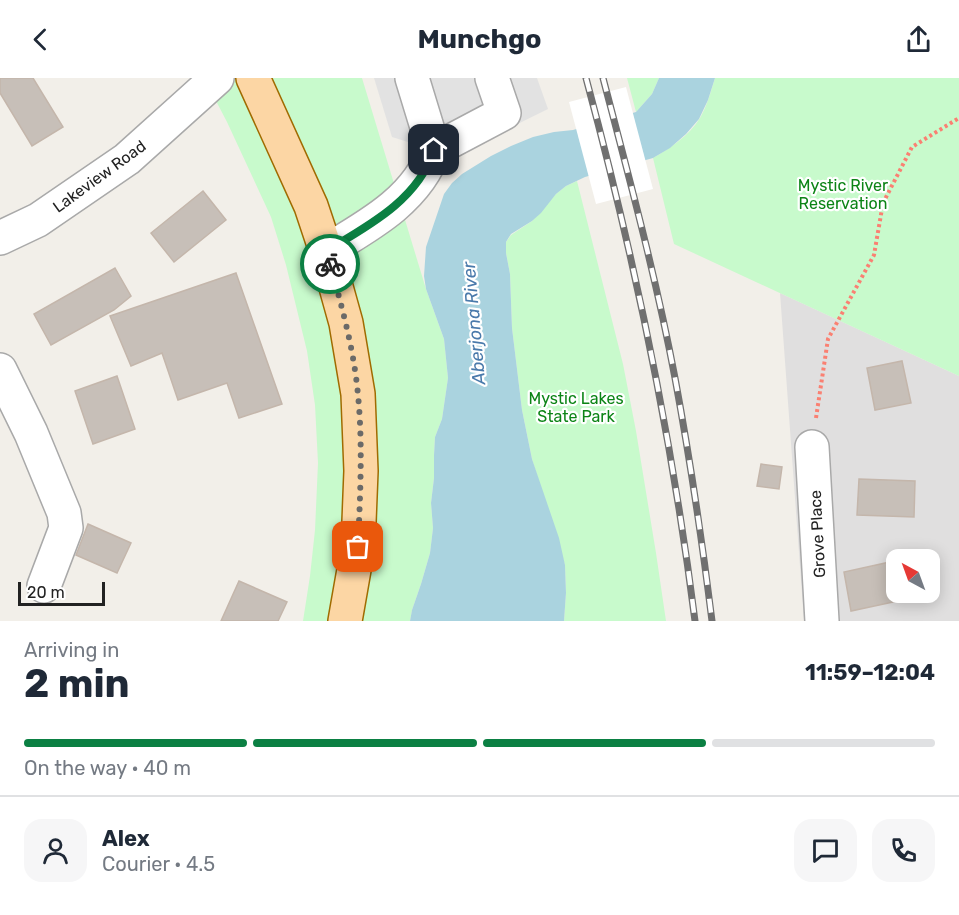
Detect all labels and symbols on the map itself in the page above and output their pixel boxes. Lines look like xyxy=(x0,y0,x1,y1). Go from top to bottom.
pin xyxy=(408,124,459,175)
street label: Lakeview Road xyxy=(49,136,149,216)
park label: Mystic River Reservation xyxy=(798,176,888,213)
courier xyxy=(300,234,360,294)
water label: Aberjona River xyxy=(458,260,490,386)
park label: Mystic Lakes State Park xyxy=(528,389,624,426)
street label: Grove Place xyxy=(806,490,829,578)
pin xyxy=(332,521,383,572)
north arrow xyxy=(886,549,940,603)
scale bar xyxy=(18,579,105,606)

